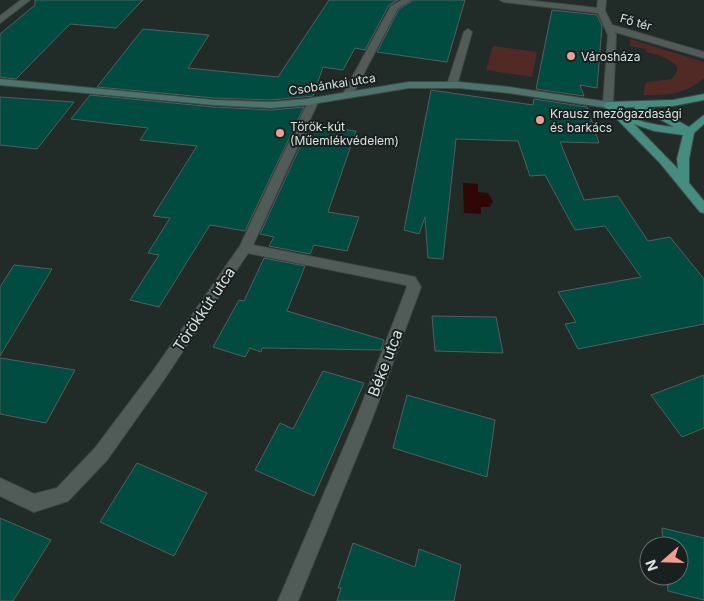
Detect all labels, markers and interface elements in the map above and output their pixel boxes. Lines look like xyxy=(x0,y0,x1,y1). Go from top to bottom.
street label: Fő tér xyxy=(618,10,654,34)
place label: Városháza xyxy=(581,49,640,64)
marker: Városháza xyxy=(565,50,577,62)
street label: Csobánkai utca xyxy=(287,70,377,98)
place label: Krausz mezőgazdasági és barkács xyxy=(550,106,682,135)
marker: Krausz mezőgazdasági és barkács xyxy=(534,114,546,126)
place label: Török-kút (Műemlékvédelem) xyxy=(290,119,399,148)
marker: Török-kút (Műemlékvédelem) xyxy=(274,127,286,139)
street label: Törökkút utca xyxy=(169,263,239,355)
street label: Béke utca xyxy=(364,327,406,399)
north arrow xyxy=(639,536,689,586)
text: N xyxy=(642,558,661,574)

